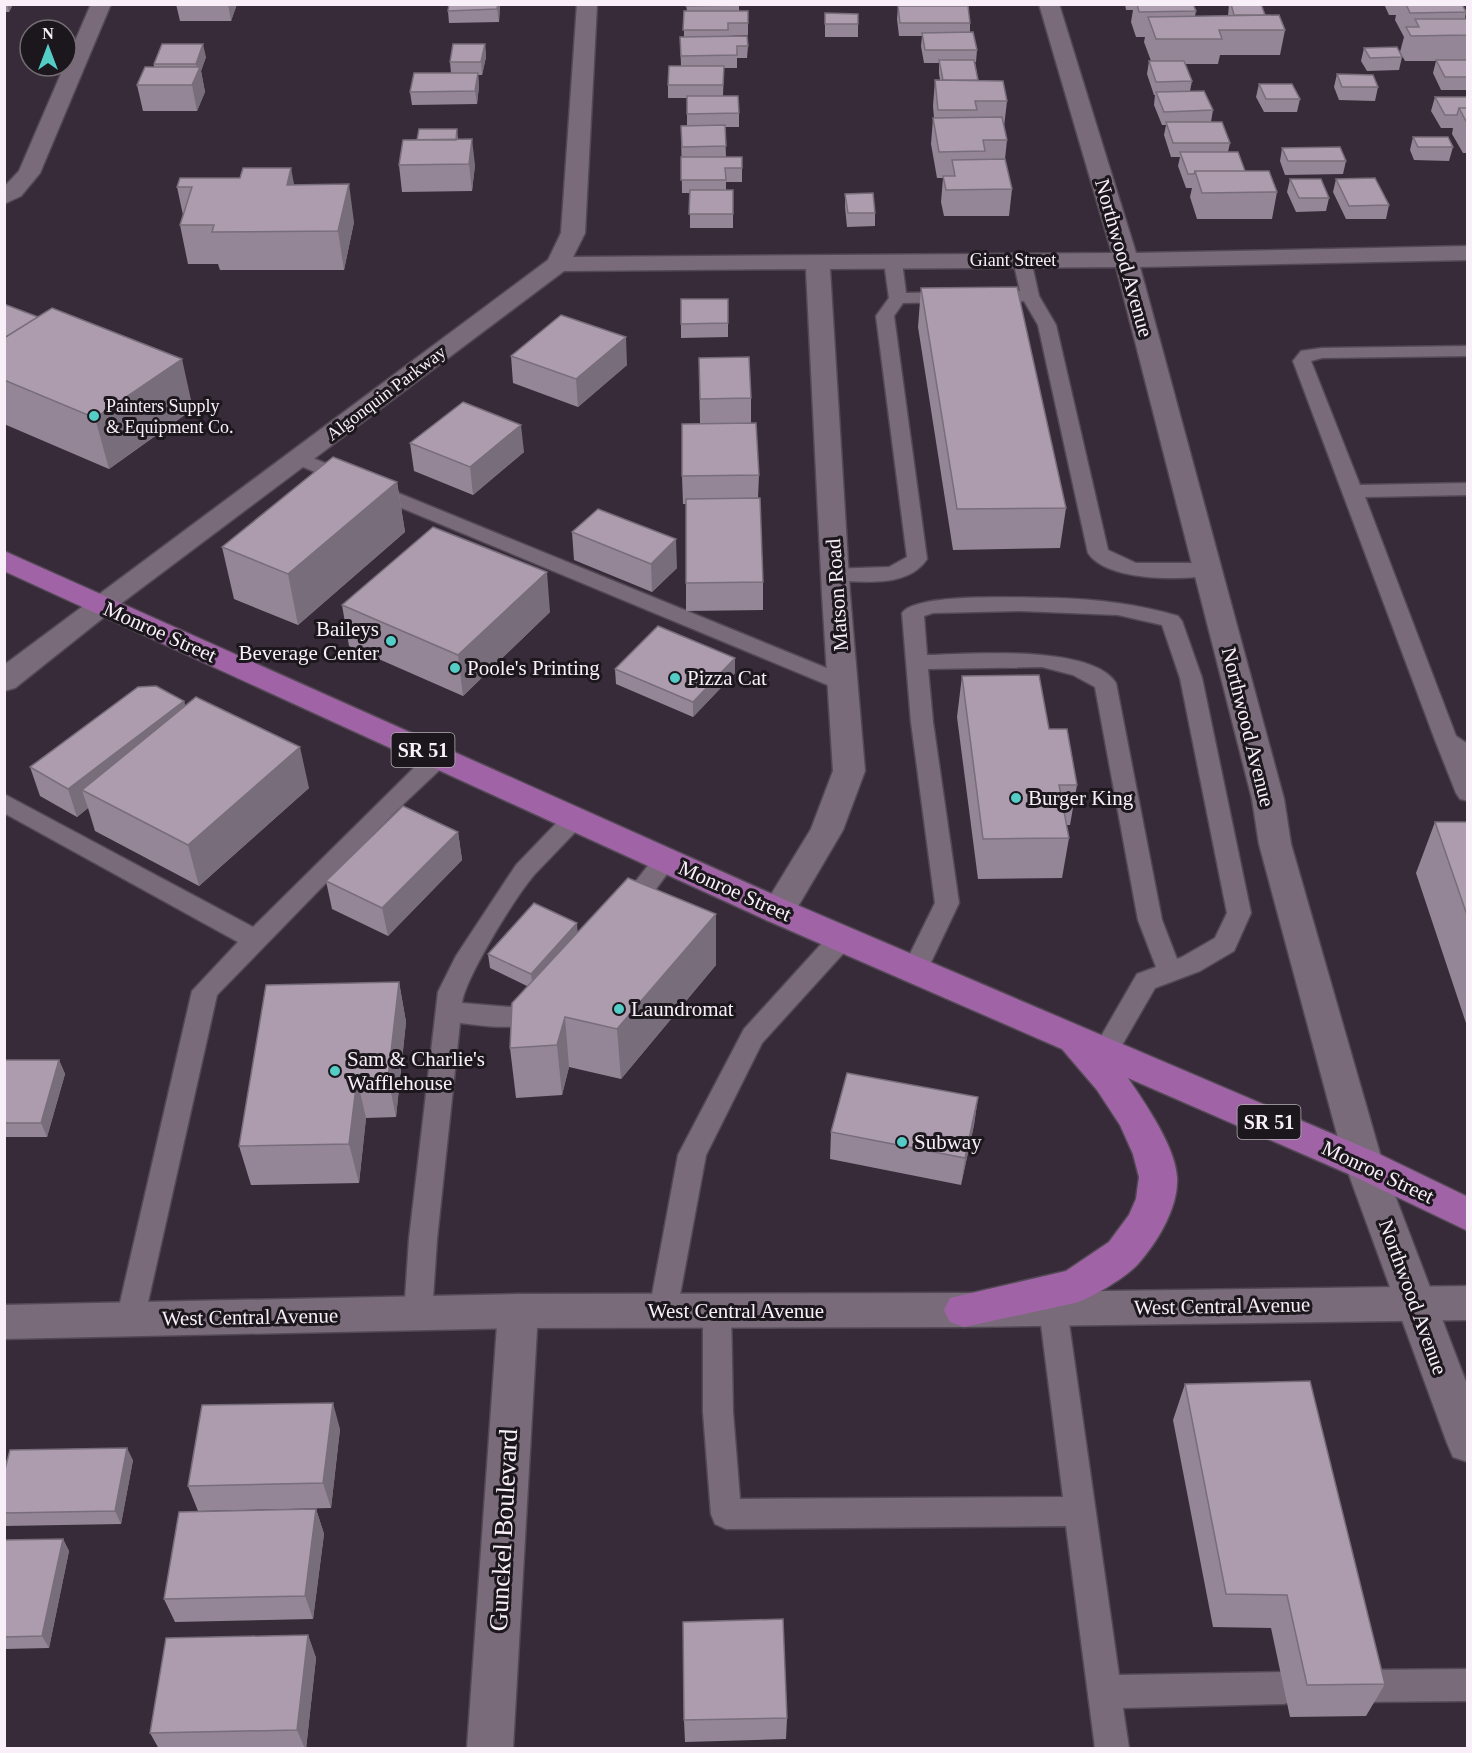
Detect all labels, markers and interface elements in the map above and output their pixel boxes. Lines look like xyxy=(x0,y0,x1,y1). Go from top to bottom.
north arrow xyxy=(18,18,78,78)
text: N xyxy=(42,25,54,42)
street label: Northwood Avenue xyxy=(1090,176,1158,340)
street label: Giant Street xyxy=(970,250,1056,270)
street label: Algonquin Parkway xyxy=(322,342,450,444)
place label: Painters Supply & Equipment Co. xyxy=(106,396,234,437)
marker: Painters Supply & Equipment Co. xyxy=(87,409,101,423)
street label: Matson Road xyxy=(821,538,853,652)
street label: Monroe Street xyxy=(100,596,220,668)
place label: Baileys Beverage Center xyxy=(238,617,379,665)
marker: Baileys Beverage Center xyxy=(384,634,398,648)
street label: Northwood Avenue xyxy=(1217,645,1279,809)
place label: Poole's Printing xyxy=(467,656,600,680)
marker: Poole's Printing xyxy=(448,661,462,675)
place label: Pizza Cat xyxy=(687,666,767,690)
marker: Pizza Cat xyxy=(668,671,682,685)
road number: SR 51 xyxy=(392,733,454,767)
place label: Burger King xyxy=(1028,786,1134,810)
marker: Burger King xyxy=(1009,791,1023,805)
street label: Monroe Street xyxy=(675,855,795,927)
place label: Laundromat xyxy=(631,997,734,1021)
marker: Laundromat xyxy=(612,1002,626,1016)
place label: Sam & Charlie's Wafflehouse xyxy=(347,1047,485,1095)
marker: Sam & Charlie's Wafflehouse xyxy=(328,1064,342,1078)
road number: SR 51 xyxy=(1238,1105,1300,1139)
place label: Subway xyxy=(914,1130,982,1154)
marker: Subway xyxy=(895,1135,909,1149)
street label: Monroe Street xyxy=(1318,1136,1438,1208)
street label: Northwood Avenue xyxy=(1374,1216,1452,1378)
street label: West Central Avenue xyxy=(1134,1292,1310,1320)
street label: West Central Avenue xyxy=(648,1299,824,1323)
street label: West Central Avenue xyxy=(162,1303,338,1331)
street label: Gunckel Boulevard xyxy=(484,1428,523,1632)

